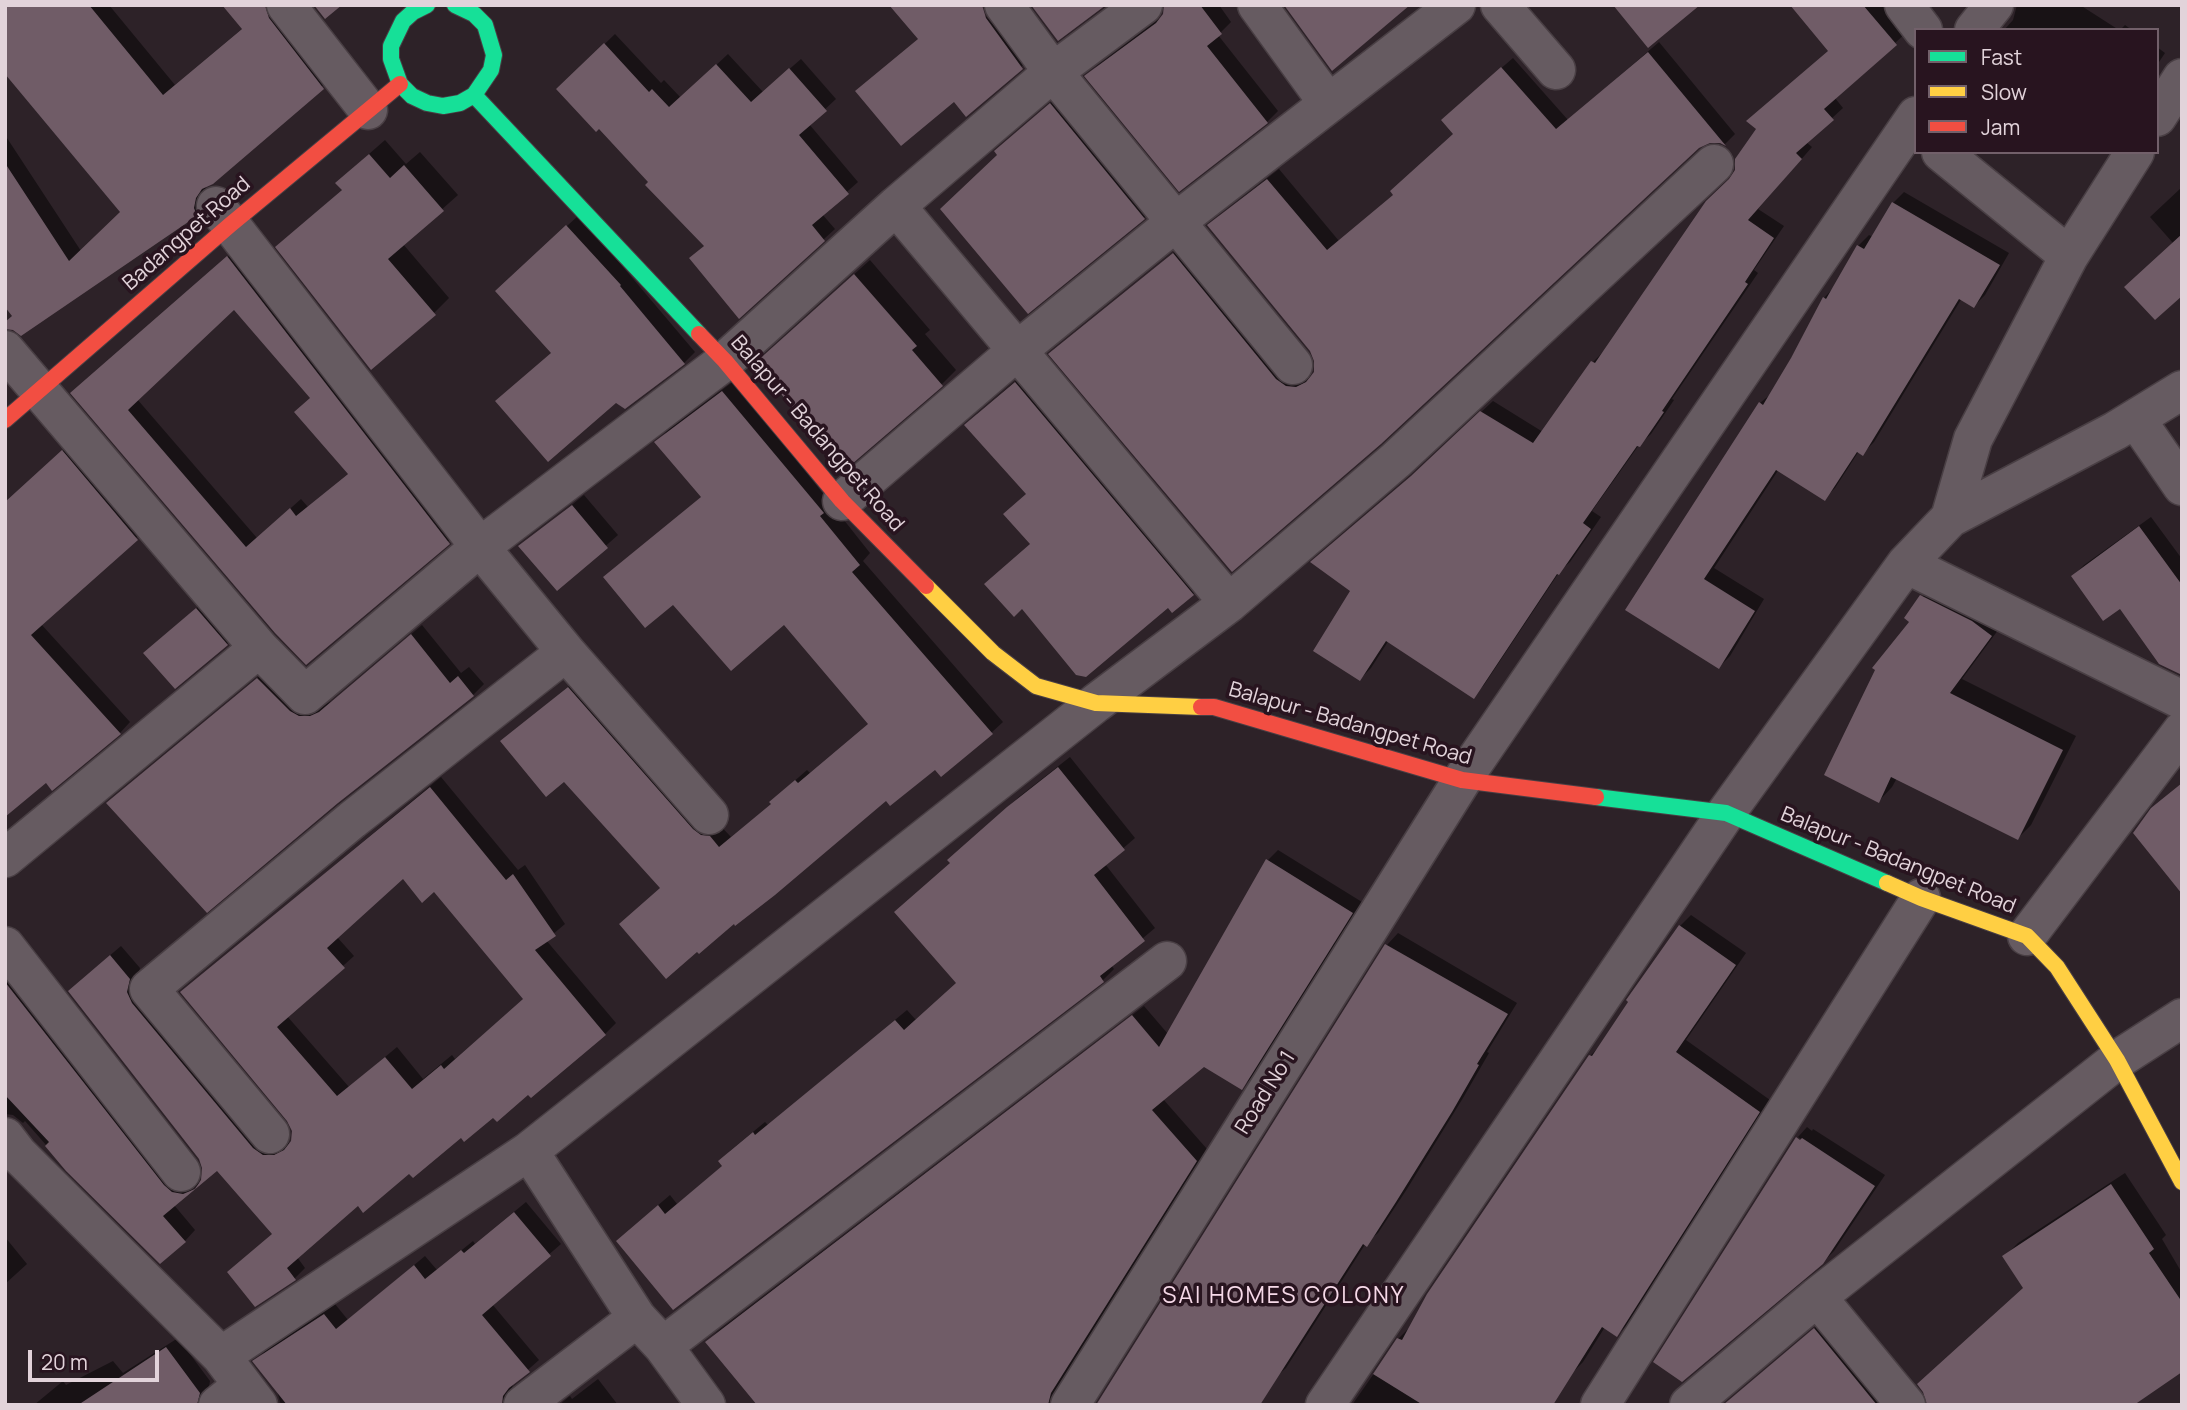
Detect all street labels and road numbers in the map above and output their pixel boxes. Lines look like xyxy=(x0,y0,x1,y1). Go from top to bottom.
street label: Badangpet Road xyxy=(118,172,256,296)
street label: Balapur - Badangpet Road xyxy=(725,331,909,537)
street label: Balapur - Badangpet Road xyxy=(1226,677,1474,771)
street label: Balapur - Badangpet Road xyxy=(1777,802,2019,920)
street label: Road No 1 xyxy=(1231,1047,1301,1139)

